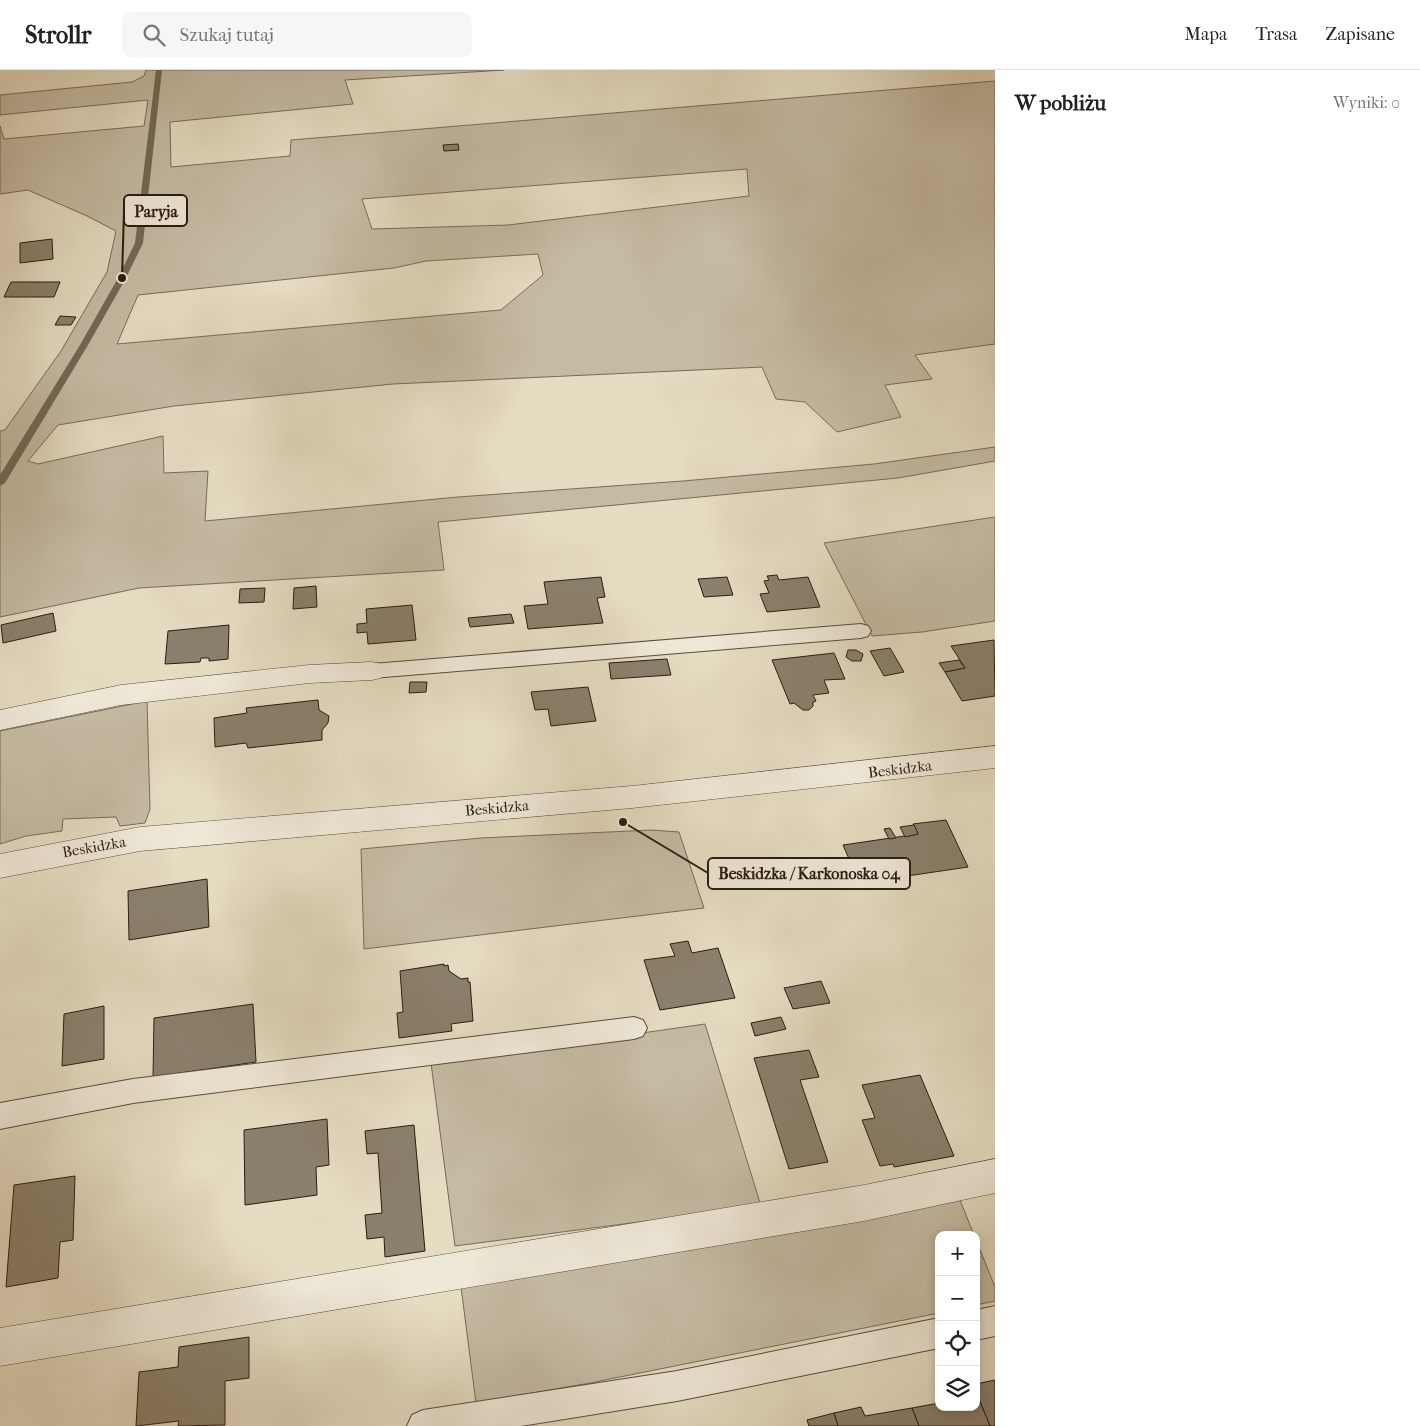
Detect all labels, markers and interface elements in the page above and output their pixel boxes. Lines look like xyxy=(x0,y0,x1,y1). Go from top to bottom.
search box xyxy=(122,12,472,57)
text: Strollr xyxy=(25,21,92,49)
icon: search xyxy=(140,21,168,49)
text: Szukaj tutaj xyxy=(180,24,274,46)
text: Mapa xyxy=(1185,24,1227,45)
text: Trasa xyxy=(1255,24,1297,45)
text: Zapisane xyxy=(1325,24,1395,45)
text: W pobliżu xyxy=(1015,91,1106,115)
text: Wyniki: 0 xyxy=(1333,93,1400,112)
callout: Paryja xyxy=(124,195,187,226)
text: Paryja xyxy=(134,202,178,222)
street label: Beskidzka xyxy=(867,756,934,782)
street label: Beskidzka xyxy=(464,796,531,820)
street label: Beskidzka xyxy=(61,832,128,861)
callout: Beskidzka / Karkonoska 04 xyxy=(708,858,910,889)
text: Beskidzka / Karkonoska 04 xyxy=(718,864,901,884)
map controls xyxy=(935,1231,980,1411)
button: + xyxy=(935,1231,980,1276)
button: − xyxy=(935,1276,980,1321)
button: locate xyxy=(935,1321,980,1366)
button: layers xyxy=(935,1366,980,1411)

